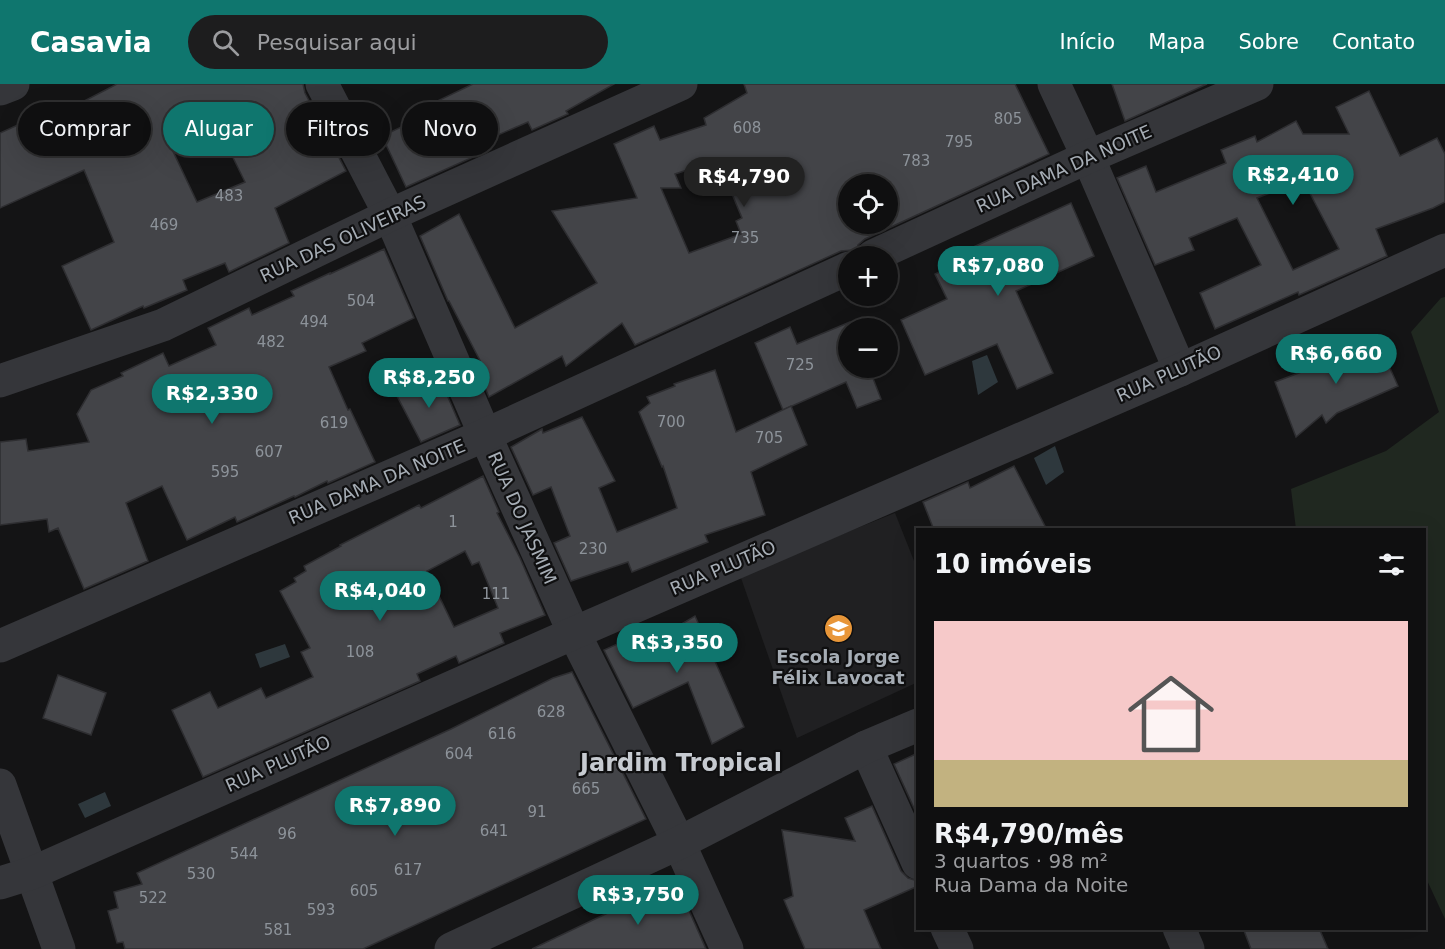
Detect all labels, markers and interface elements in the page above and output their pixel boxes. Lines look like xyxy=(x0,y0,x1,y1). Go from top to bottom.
search box xyxy=(188,15,608,69)
text: Casavia xyxy=(30,26,152,59)
icon: search xyxy=(209,26,242,59)
text: Pesquisar aqui xyxy=(257,30,417,55)
text: Início xyxy=(1060,30,1115,54)
text: Mapa xyxy=(1148,30,1205,54)
text: Sobre xyxy=(1238,30,1299,54)
text: Contato xyxy=(1332,30,1415,54)
chip: Comprar xyxy=(18,102,151,156)
chip: Alugar xyxy=(163,102,274,156)
chip: Filtros xyxy=(286,102,390,156)
chip: Novo xyxy=(402,102,498,156)
house number: 805 xyxy=(994,110,1022,128)
house number: 608 xyxy=(733,119,761,137)
street label: RUA DAMA DA NOITE xyxy=(973,120,1155,217)
house number: 795 xyxy=(945,133,973,151)
house number: 783 xyxy=(902,152,930,170)
pin: R$2,410 xyxy=(1238,155,1348,206)
pin: R$4,790 xyxy=(689,157,799,208)
text: R$2,410 xyxy=(1247,162,1339,186)
text: R$4,790 xyxy=(698,164,790,188)
map controls xyxy=(838,174,898,378)
button: locate xyxy=(838,174,898,234)
house number: 483 xyxy=(215,187,243,205)
street label: RUA DAS OLIVEIRAS xyxy=(256,191,429,286)
house number: 469 xyxy=(150,216,178,234)
house number: 735 xyxy=(731,229,759,247)
button: + xyxy=(838,246,898,306)
pin: R$7,080 xyxy=(943,246,1053,297)
text: R$7,080 xyxy=(952,253,1044,277)
house number: 504 xyxy=(347,292,375,310)
house number: 494 xyxy=(300,313,328,331)
button: − xyxy=(838,318,898,378)
house number: 482 xyxy=(257,333,285,351)
pin: R$6,660 xyxy=(1281,334,1391,385)
street label: RUA PLUTÃO xyxy=(1113,341,1225,406)
text: R$6,660 xyxy=(1290,341,1382,365)
house number: 725 xyxy=(786,356,814,374)
pin: R$8,250 xyxy=(374,358,484,409)
text: R$8,250 xyxy=(383,365,475,389)
pin: R$2,330 xyxy=(157,374,267,425)
text: R$2,330 xyxy=(166,381,258,405)
house number: 700 xyxy=(657,413,685,431)
house number: 619 xyxy=(320,414,348,432)
house number: 705 xyxy=(755,429,783,447)
street label: RUA DAMA DA NOITE xyxy=(285,435,468,528)
house number: 607 xyxy=(255,443,283,461)
street label: RUA DO JASMIM xyxy=(484,448,561,587)
house number: 595 xyxy=(211,463,239,481)
house number: 1 xyxy=(448,513,458,531)
street label: RUA PLUTÃO xyxy=(667,536,779,599)
house number: 230 xyxy=(579,540,607,558)
icon: filters xyxy=(1375,548,1408,581)
text: 10 imóveis xyxy=(934,549,1092,579)
pin: R$4,040 xyxy=(325,571,435,622)
text: R$4,040 xyxy=(334,578,426,602)
house number: 111 xyxy=(482,585,510,603)
school or university icon: Escola Jorge Félix Lavocat xyxy=(822,612,854,644)
pin: R$3,350 xyxy=(622,623,732,674)
text: R$3,350 xyxy=(631,630,723,654)
house number: 108 xyxy=(346,643,374,661)
place label: Escola Jorge Félix Lavocat xyxy=(771,646,905,688)
icon: home xyxy=(1117,660,1225,768)
house number: 628 xyxy=(537,703,565,721)
house number: 616 xyxy=(488,725,516,743)
street label: RUA PLUTÃO xyxy=(222,731,334,796)
house number: 604 xyxy=(445,745,473,763)
district label: Jardim Tropical xyxy=(578,749,782,777)
house number: 665 xyxy=(572,780,600,798)
pin: R$7,890 xyxy=(340,786,450,837)
text: R$7,890 xyxy=(349,793,441,817)
house number: 91 xyxy=(527,803,547,821)
text: R$4,790/mês xyxy=(934,819,1124,849)
house number: 641 xyxy=(480,822,508,840)
house number: 96 xyxy=(277,825,297,843)
house number: 544 xyxy=(230,845,258,863)
text: 3 quartos · 98 m² xyxy=(934,849,1108,873)
house number: 617 xyxy=(394,861,422,879)
house number: 530 xyxy=(187,865,215,883)
text: Rua Dama da Noite xyxy=(934,873,1128,897)
pin: R$3,750 xyxy=(583,875,693,926)
house number: 605 xyxy=(350,882,378,900)
text: R$3,750 xyxy=(592,882,684,906)
house number: 522 xyxy=(139,889,167,907)
house number: 593 xyxy=(307,901,335,919)
house number: 581 xyxy=(264,921,292,939)

